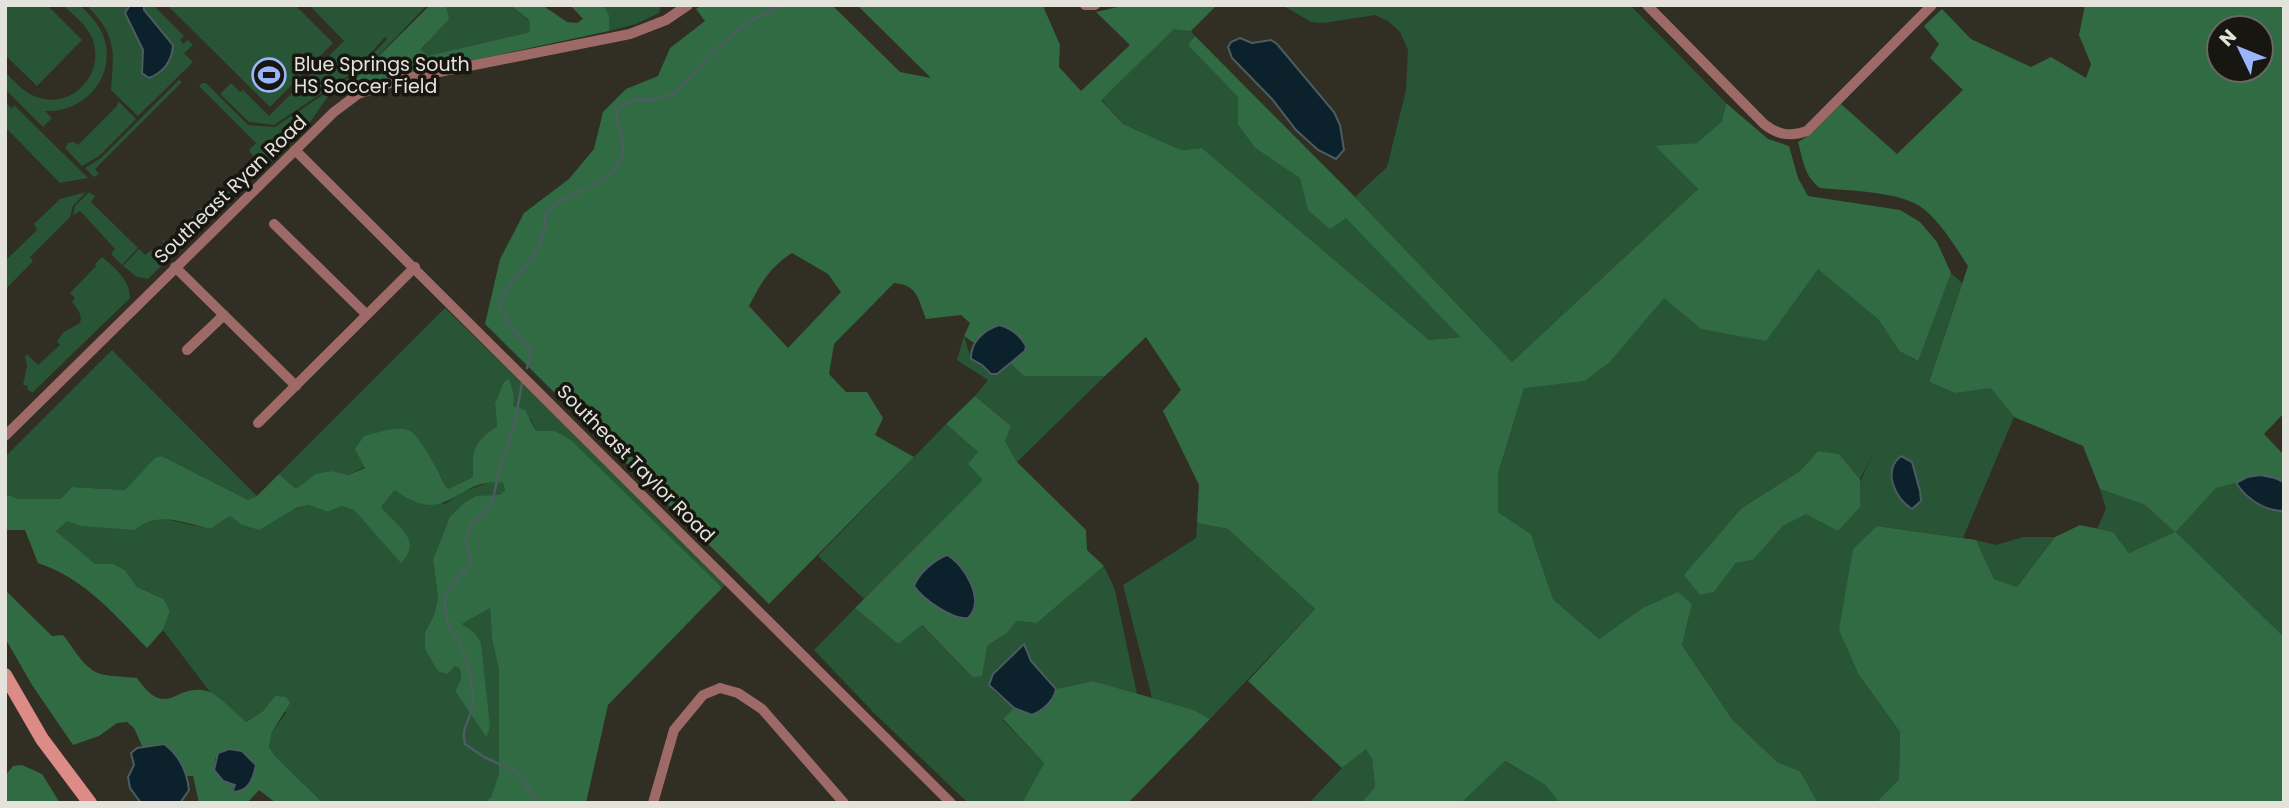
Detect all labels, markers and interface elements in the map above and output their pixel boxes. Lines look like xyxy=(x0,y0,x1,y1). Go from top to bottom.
north arrow xyxy=(2205,14,2275,84)
text: N xyxy=(2213,23,2243,52)
place label: Blue Springs South HS Soccer Field xyxy=(294,51,470,100)
sports icon: Blue Springs South HS Soccer Field xyxy=(250,56,288,94)
street label: Southeast Ryan Road xyxy=(148,109,313,270)
street label: Southeast Taylor Road xyxy=(551,378,721,548)

